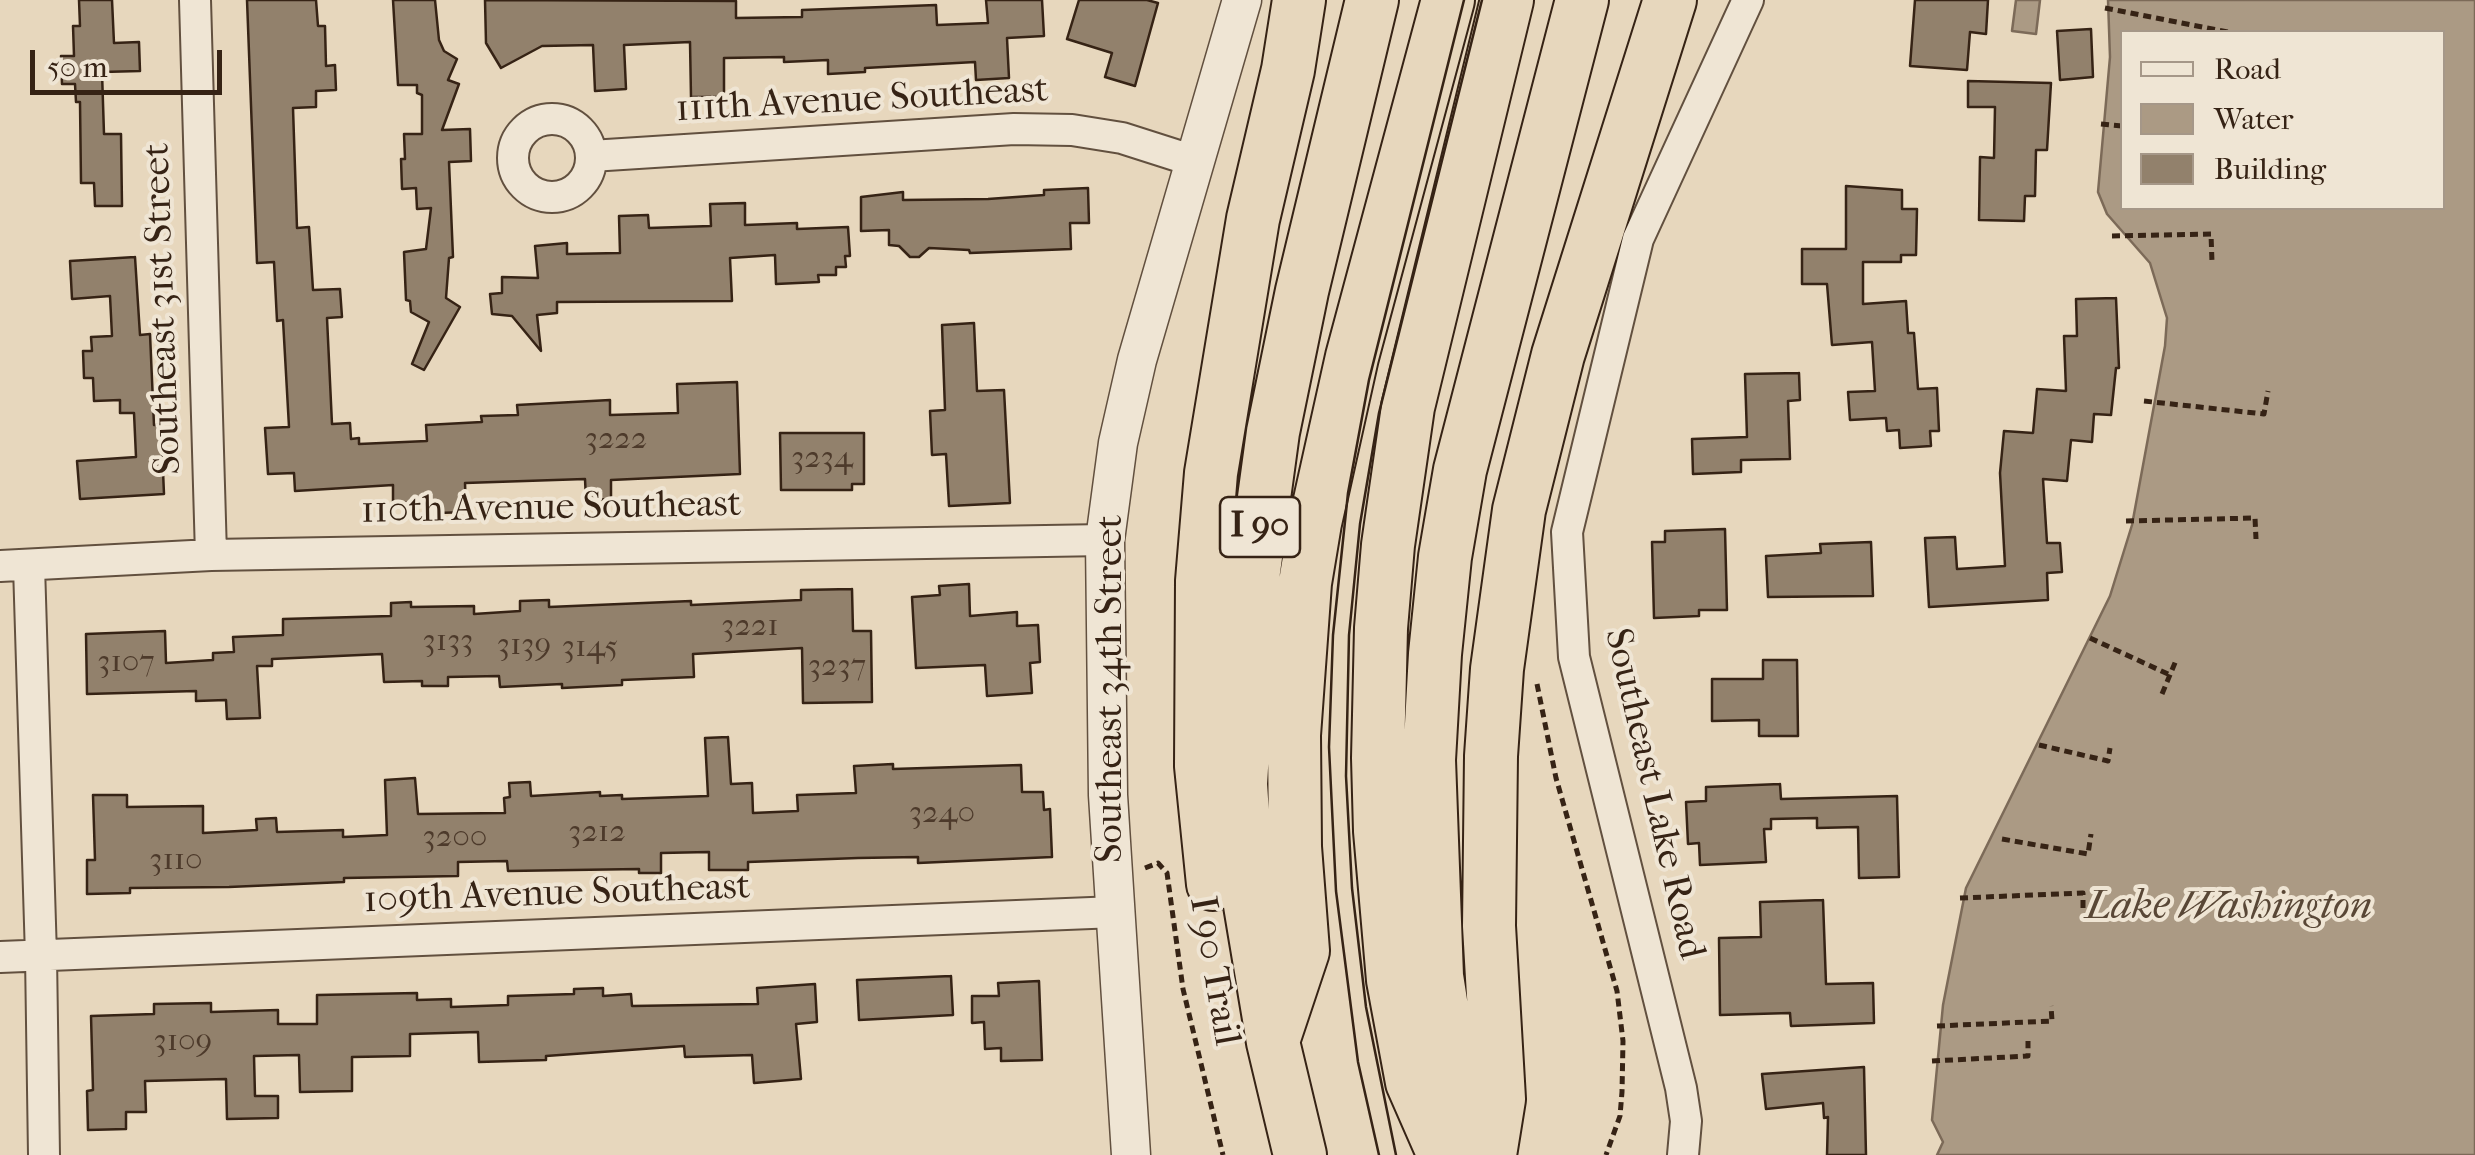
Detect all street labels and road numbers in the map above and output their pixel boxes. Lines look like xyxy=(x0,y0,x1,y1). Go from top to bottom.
street label: 111th Avenue Southeast xyxy=(674,68,1050,134)
street label: Southeast 31st Street xyxy=(135,142,193,476)
street label: 110th Avenue Southeast xyxy=(360,483,742,535)
road number: I 90 xyxy=(1220,497,1300,557)
street label: Southeast 34th Street xyxy=(1089,515,1135,863)
street label: Southeast Lake Road xyxy=(1593,624,1713,964)
street label: 109th Avenue Southeast xyxy=(363,865,751,925)
street label: I 90 Trail xyxy=(1177,893,1249,1049)

